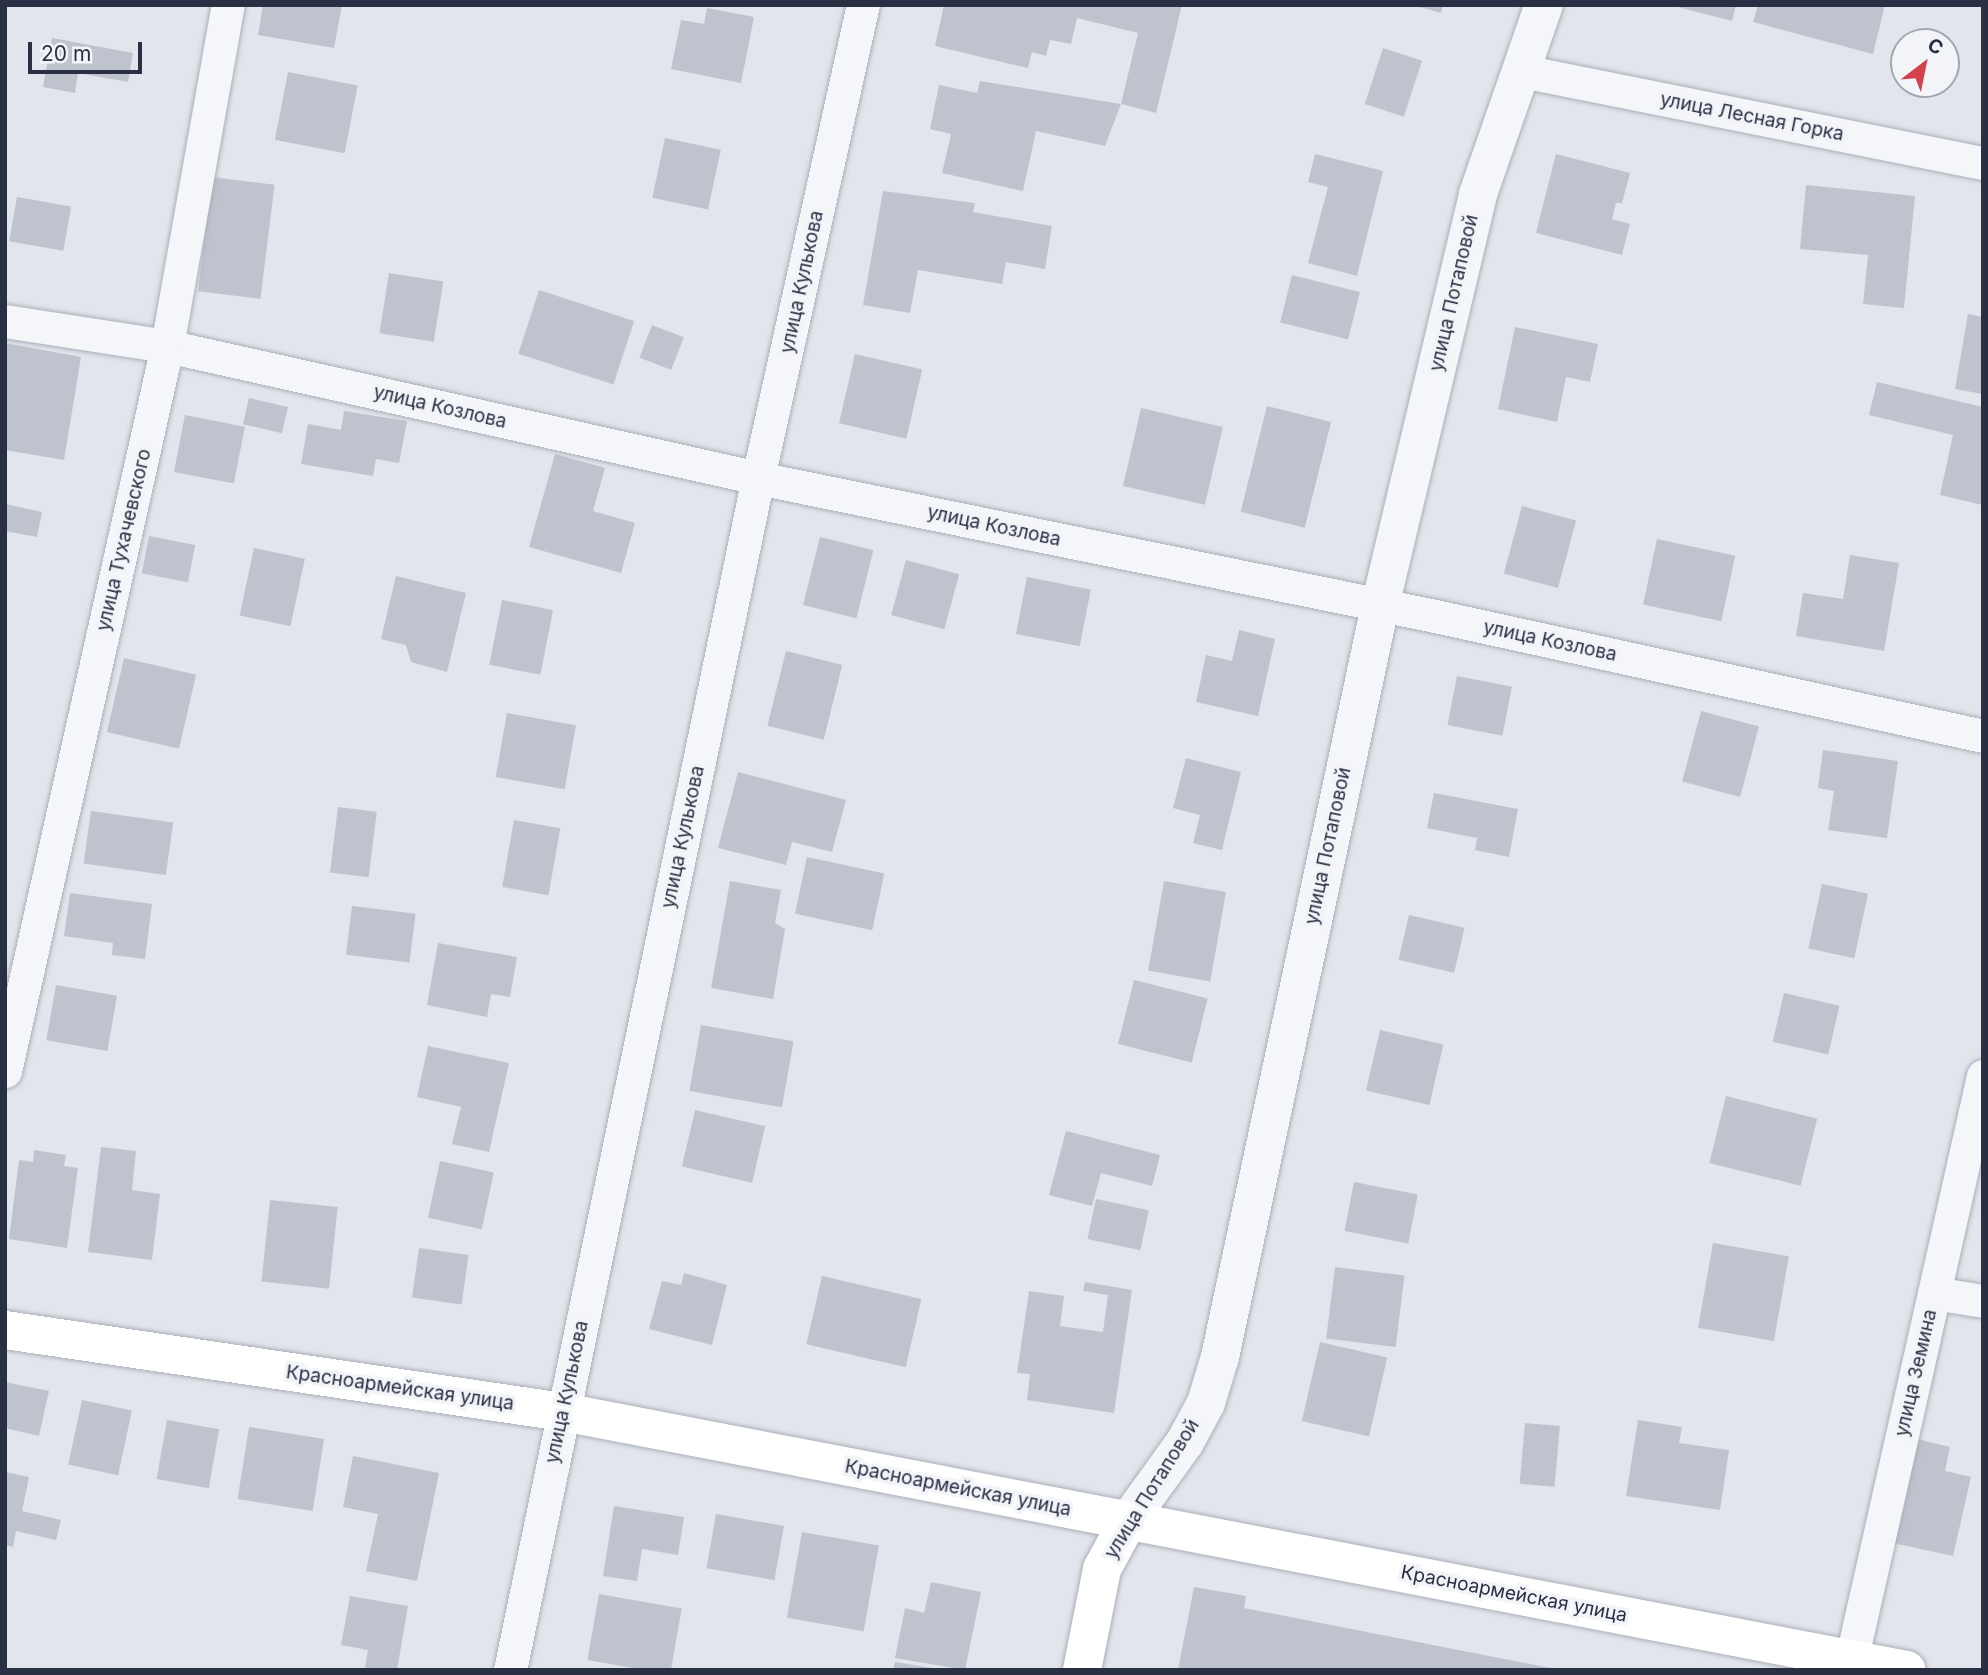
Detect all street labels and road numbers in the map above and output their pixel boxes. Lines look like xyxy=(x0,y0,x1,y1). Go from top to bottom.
street label: улица Лесная Горка xyxy=(1658,88,1846,146)
street label: улица Кулькова xyxy=(776,209,828,355)
street label: улица Потаповой xyxy=(1425,212,1483,374)
street label: улица Козлова xyxy=(371,381,509,433)
street label: улица Тухачевского xyxy=(92,447,156,633)
street label: улица Козлова xyxy=(925,501,1063,551)
street label: улица Козлова xyxy=(1481,616,1619,666)
street label: улица Кулькова xyxy=(657,764,709,910)
street label: улица Потаповой xyxy=(1300,765,1356,927)
street label: улица Земина xyxy=(1890,1307,1942,1439)
street label: улица Кулькова xyxy=(541,1319,593,1465)
street label: Красноармейская улица xyxy=(285,1361,515,1415)
street label: улица Потаповой xyxy=(1100,1415,1204,1563)
street label: Красноармейская улица xyxy=(843,1455,1073,1521)
street label: Красноармейская улица xyxy=(1399,1561,1629,1627)

